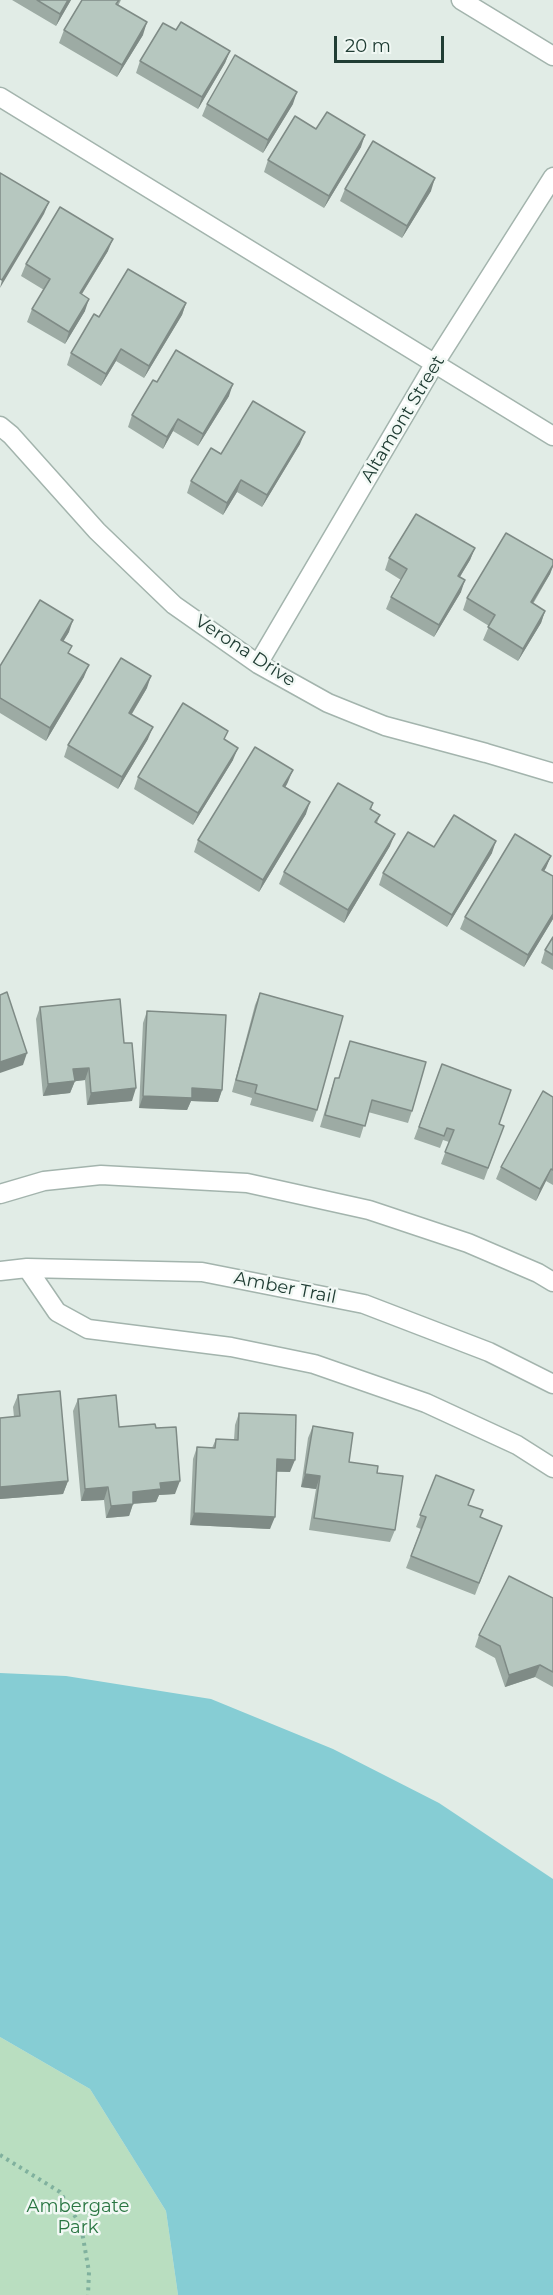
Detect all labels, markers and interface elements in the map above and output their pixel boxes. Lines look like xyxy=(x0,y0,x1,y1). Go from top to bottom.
scale bar xyxy=(337,24,446,62)
text: 20 m xyxy=(345,35,391,57)
street label: Altamont Street xyxy=(357,352,449,486)
street label: Verona Drive xyxy=(191,611,299,691)
street label: Amber Trail xyxy=(232,1267,338,1309)
park label: Ambergate Park xyxy=(27,2196,129,2238)

